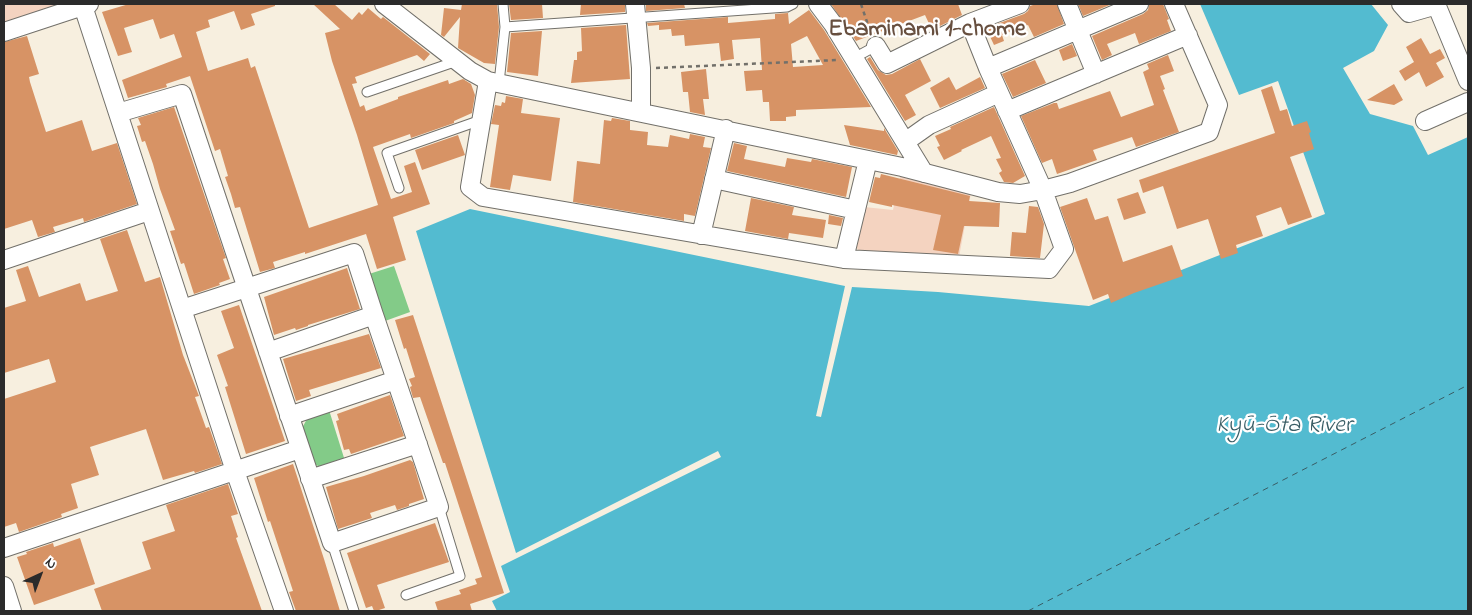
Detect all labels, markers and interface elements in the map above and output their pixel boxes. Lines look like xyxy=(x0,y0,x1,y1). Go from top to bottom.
district label: Ebaminami 1-chome xyxy=(828,17,1026,45)
water label: Kyū-Ōta River xyxy=(1216,413,1352,441)
north arrow xyxy=(15,550,65,600)
text: N xyxy=(40,553,61,575)

